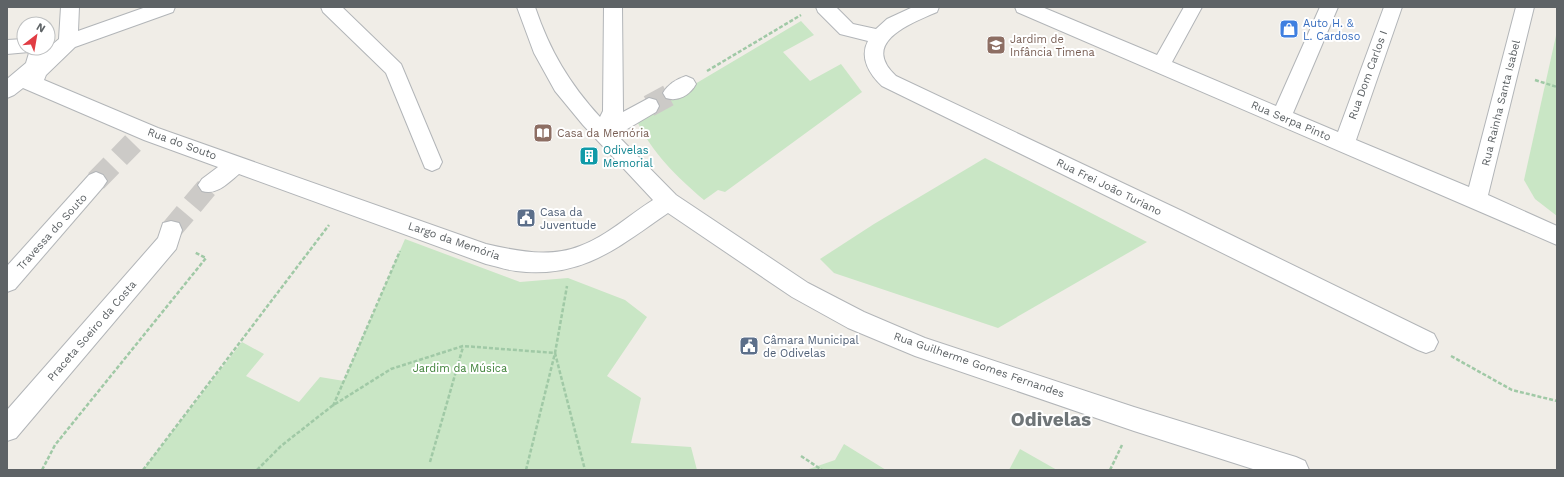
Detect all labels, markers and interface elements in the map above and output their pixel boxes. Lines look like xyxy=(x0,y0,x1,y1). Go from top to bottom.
north arrow xyxy=(16,16,56,56)
place label: Auto H. & L. Cardoso xyxy=(1303,17,1360,43)
shop icon: Auto H. & L. Cardoso xyxy=(1278,18,1300,40)
text: N xyxy=(34,20,48,36)
street label: Rua Dom Carlos I xyxy=(1346,29,1390,121)
place label: Jardim de Infância Timena xyxy=(1010,33,1095,59)
school or university icon: Jardim de Infância Timena xyxy=(985,34,1007,56)
street label: Rua Rainha Santa Isabel xyxy=(1479,38,1523,167)
street label: Rua Serpa Pinto xyxy=(1249,98,1333,144)
library icon: Casa da Memória xyxy=(532,122,554,144)
street label: Rua do Souto xyxy=(146,125,218,163)
place label: Casa da Memória xyxy=(557,127,649,140)
place label: Odivelas Memorial xyxy=(603,144,653,170)
building icon: Odivelas Memorial xyxy=(578,145,600,167)
street label: Rua Frei João Turiano xyxy=(1054,156,1164,218)
street label: Travessa do Souto xyxy=(14,191,90,273)
place label: Casa da Juventude xyxy=(540,206,596,232)
public building icon: Casa da Juventude xyxy=(515,207,537,229)
street label: Largo da Memória xyxy=(406,219,502,263)
street label: Praceta Soeiro da Costa xyxy=(45,278,139,384)
street label: Rua Guilherme Gomes Fernandes xyxy=(892,330,1066,400)
place label: Câmara Municipal de Odivelas xyxy=(763,334,860,360)
public building icon: Câmara Municipal de Odivelas xyxy=(738,335,760,357)
park label: Jardim da Música xyxy=(413,362,507,375)
district label: Odivelas xyxy=(1011,408,1091,431)

